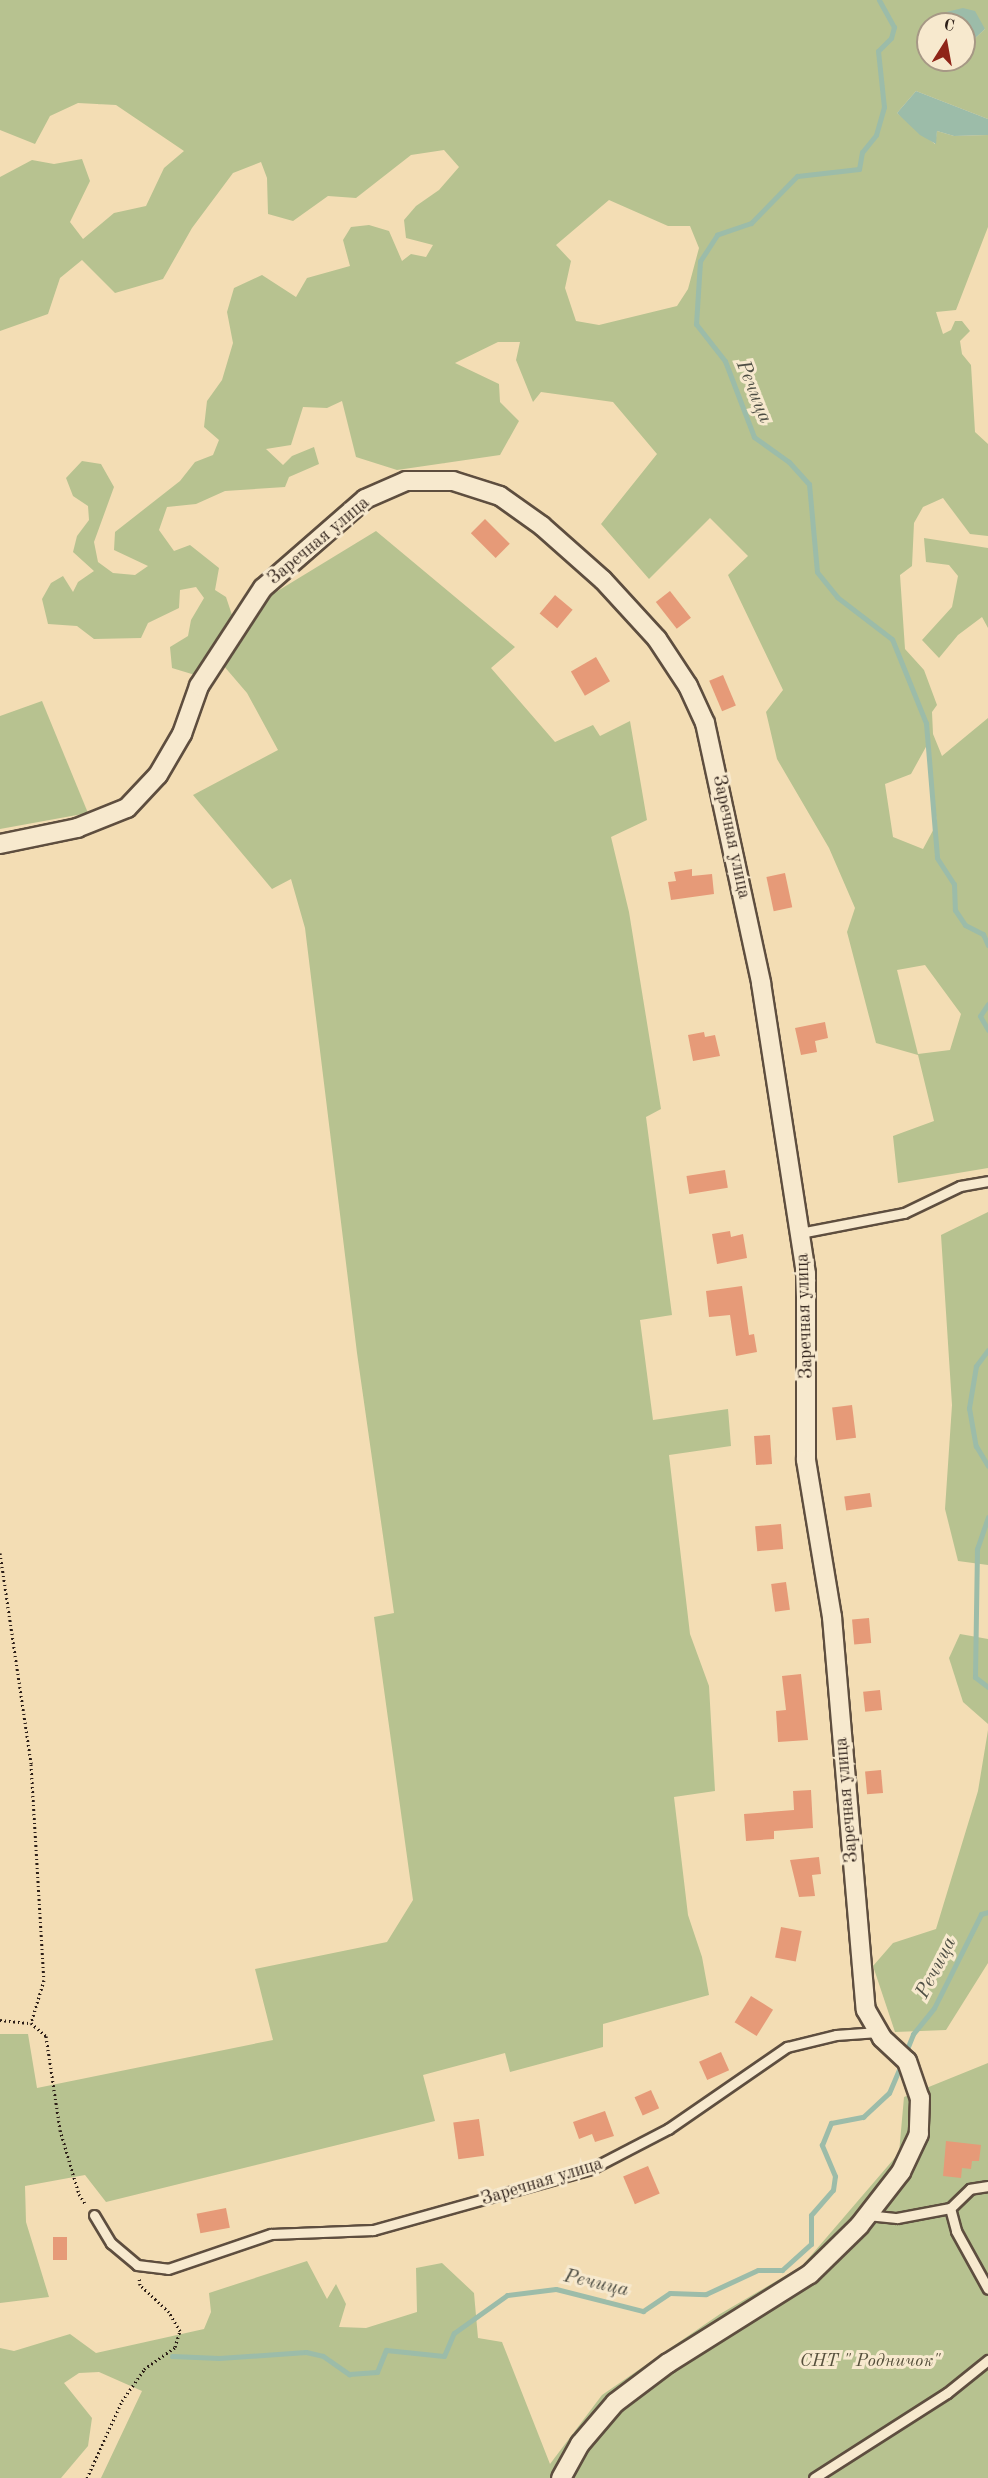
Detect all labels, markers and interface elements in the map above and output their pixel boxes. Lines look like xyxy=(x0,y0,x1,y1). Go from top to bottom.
north arrow xyxy=(916,12,976,72)
text: С xyxy=(942,17,956,35)
water label: Речица xyxy=(730,357,776,427)
street label: Заречная улица xyxy=(264,492,374,590)
street label: Заречная улица xyxy=(707,773,755,901)
street label: Заречная улица xyxy=(792,1253,818,1379)
street label: Заречная улица xyxy=(831,1736,863,1864)
water label: Речица xyxy=(911,1933,963,2003)
street label: Заречная улица xyxy=(479,2153,605,2211)
water label: Речица xyxy=(561,2265,631,2303)
park label: СНТ " Родничок" xyxy=(800,2350,940,2372)

